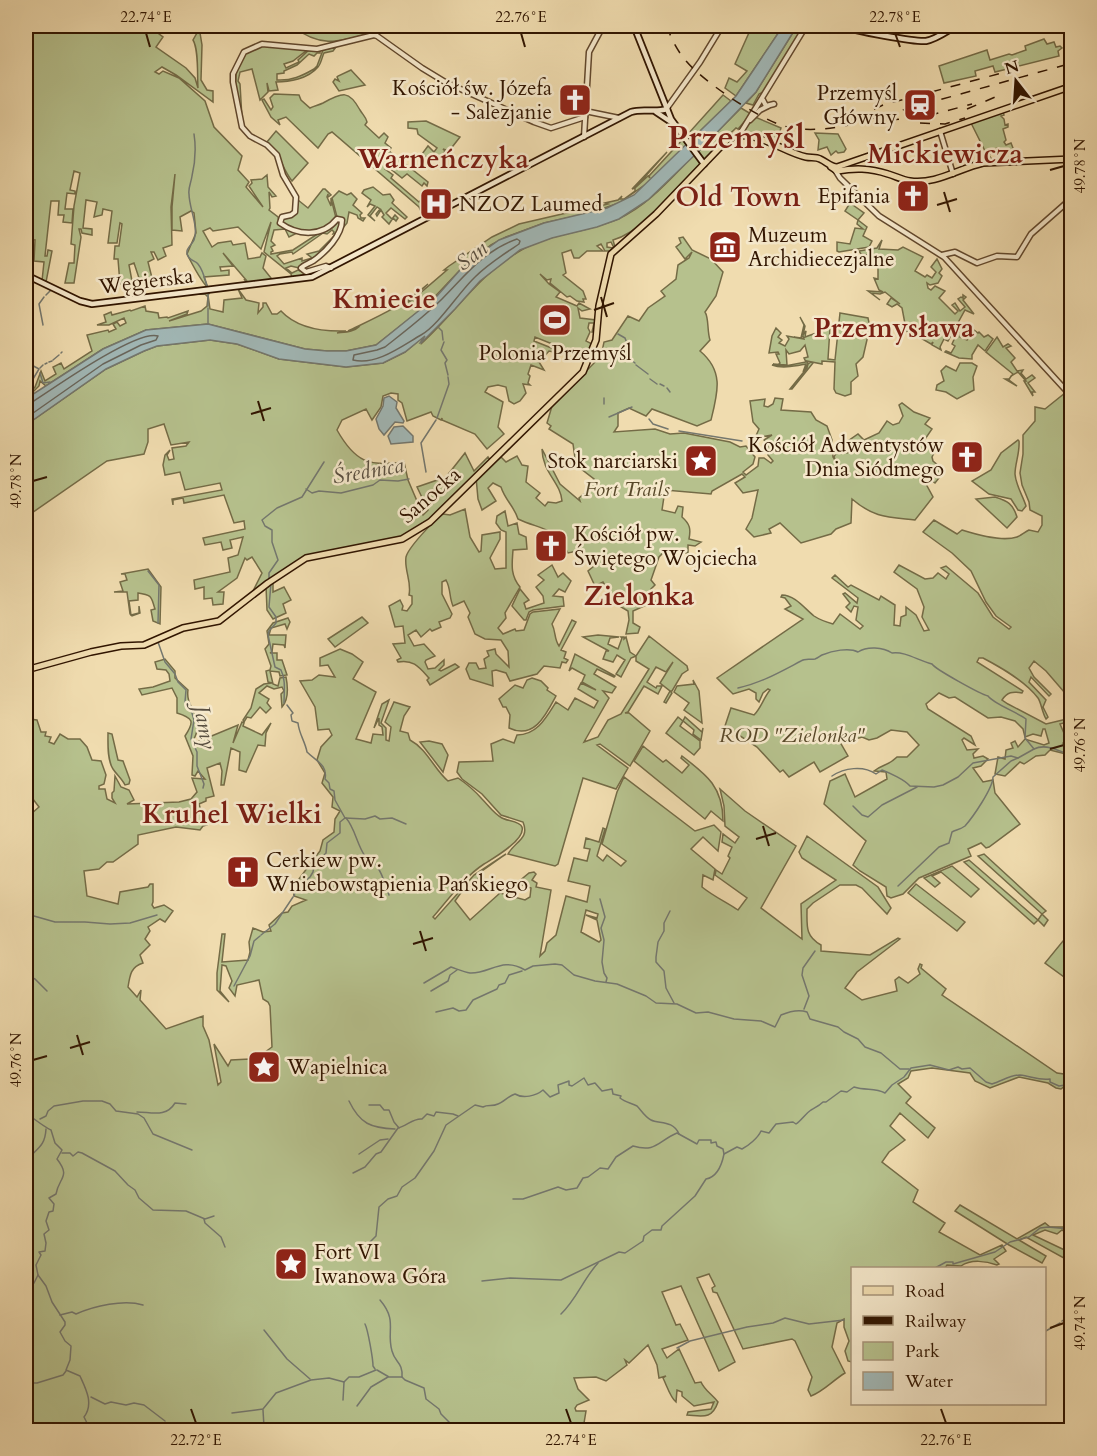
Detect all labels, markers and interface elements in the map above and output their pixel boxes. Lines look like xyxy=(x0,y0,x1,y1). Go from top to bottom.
text: 22.74°E xyxy=(120,7,172,27)
text: 22.76°E xyxy=(495,7,547,27)
text: 22.78°E xyxy=(869,7,921,27)
north arrow xyxy=(986,51,1046,111)
text: N xyxy=(1002,55,1022,80)
place label: Kościół św. Józefa - Salezjanie xyxy=(392,74,552,127)
place label: Przemyśl Główny xyxy=(817,79,897,132)
church icon: Kościół św. Józefa - Salezjanie xyxy=(557,82,593,118)
station icon: Przemyśl Główny xyxy=(902,87,938,123)
district label: Przemyśl xyxy=(667,115,805,160)
district label: Mickiewicza xyxy=(867,136,1023,173)
text: 49.78°N xyxy=(1070,138,1090,194)
district label: Warneńczyka xyxy=(356,141,529,178)
church icon: Epifania xyxy=(895,178,931,214)
district label: Old Town xyxy=(675,179,801,216)
place label: Epifania xyxy=(818,182,890,211)
hospital icon: NZOZ Laumed xyxy=(418,186,454,222)
place label: NZOZ Laumed xyxy=(459,190,602,219)
place label: Muzeum Archidiecezjalne xyxy=(748,221,895,274)
museum icon: Muzeum Archidiecezjalne xyxy=(707,229,743,265)
water label: San xyxy=(449,234,494,278)
street label: Węgierska xyxy=(96,261,195,302)
district label: Kmiecie xyxy=(332,281,436,318)
sports icon: Polonia Przemyśl xyxy=(537,302,573,338)
district label: Przemysława xyxy=(813,310,975,347)
place label: Polonia Przemyśl xyxy=(478,339,632,368)
place label: Kościół Adwentystów Dnia Siódmego xyxy=(748,431,944,484)
church icon: Kościół Adwentystów Dnia Siódmego xyxy=(949,439,985,475)
place icon: Stok narciarski xyxy=(683,443,719,479)
place label: Stok narciarski xyxy=(548,447,678,476)
water label: Średnica xyxy=(330,450,406,492)
text: 49.78°N xyxy=(6,453,26,509)
street label: Sanocka xyxy=(393,461,467,530)
park label: Fort Trails xyxy=(584,475,670,504)
place label: Kościół pw. Świętego Wojciecha xyxy=(574,520,757,573)
church icon: Kościół pw. Świętego Wojciecha xyxy=(533,528,569,564)
district label: Zielonka xyxy=(584,578,695,615)
water label: Jamy xyxy=(186,698,224,752)
text: 49.76°N xyxy=(1070,717,1090,773)
park label: ROD "Zielonka" xyxy=(719,721,866,750)
district label: Kruhel Wielki xyxy=(142,796,322,833)
place label: Cerkiew pw. Wniebowstąpienia Pańskiego xyxy=(265,846,528,899)
church icon: Cerkiew pw. Wniebowstąpienia Pańskiego xyxy=(225,854,261,890)
text: 49.76°N xyxy=(6,1032,26,1088)
place icon: Wapielnica xyxy=(246,1049,282,1085)
place label: Wapielnica xyxy=(286,1053,388,1082)
place label: Fort VI Iwanowa Góra xyxy=(314,1238,447,1291)
place icon: Fort VI Iwanowa Góra xyxy=(273,1246,309,1282)
legend xyxy=(851,1267,1046,1405)
text: Road xyxy=(905,1279,945,1304)
text: 49.74°N xyxy=(1070,1295,1090,1351)
text: Railway xyxy=(905,1309,967,1334)
text: Park xyxy=(905,1339,940,1364)
text: Water xyxy=(904,1369,954,1394)
text: 22.72°E xyxy=(170,1430,222,1450)
text: 22.74°E xyxy=(545,1430,597,1450)
text: 22.76°E xyxy=(920,1430,972,1450)

